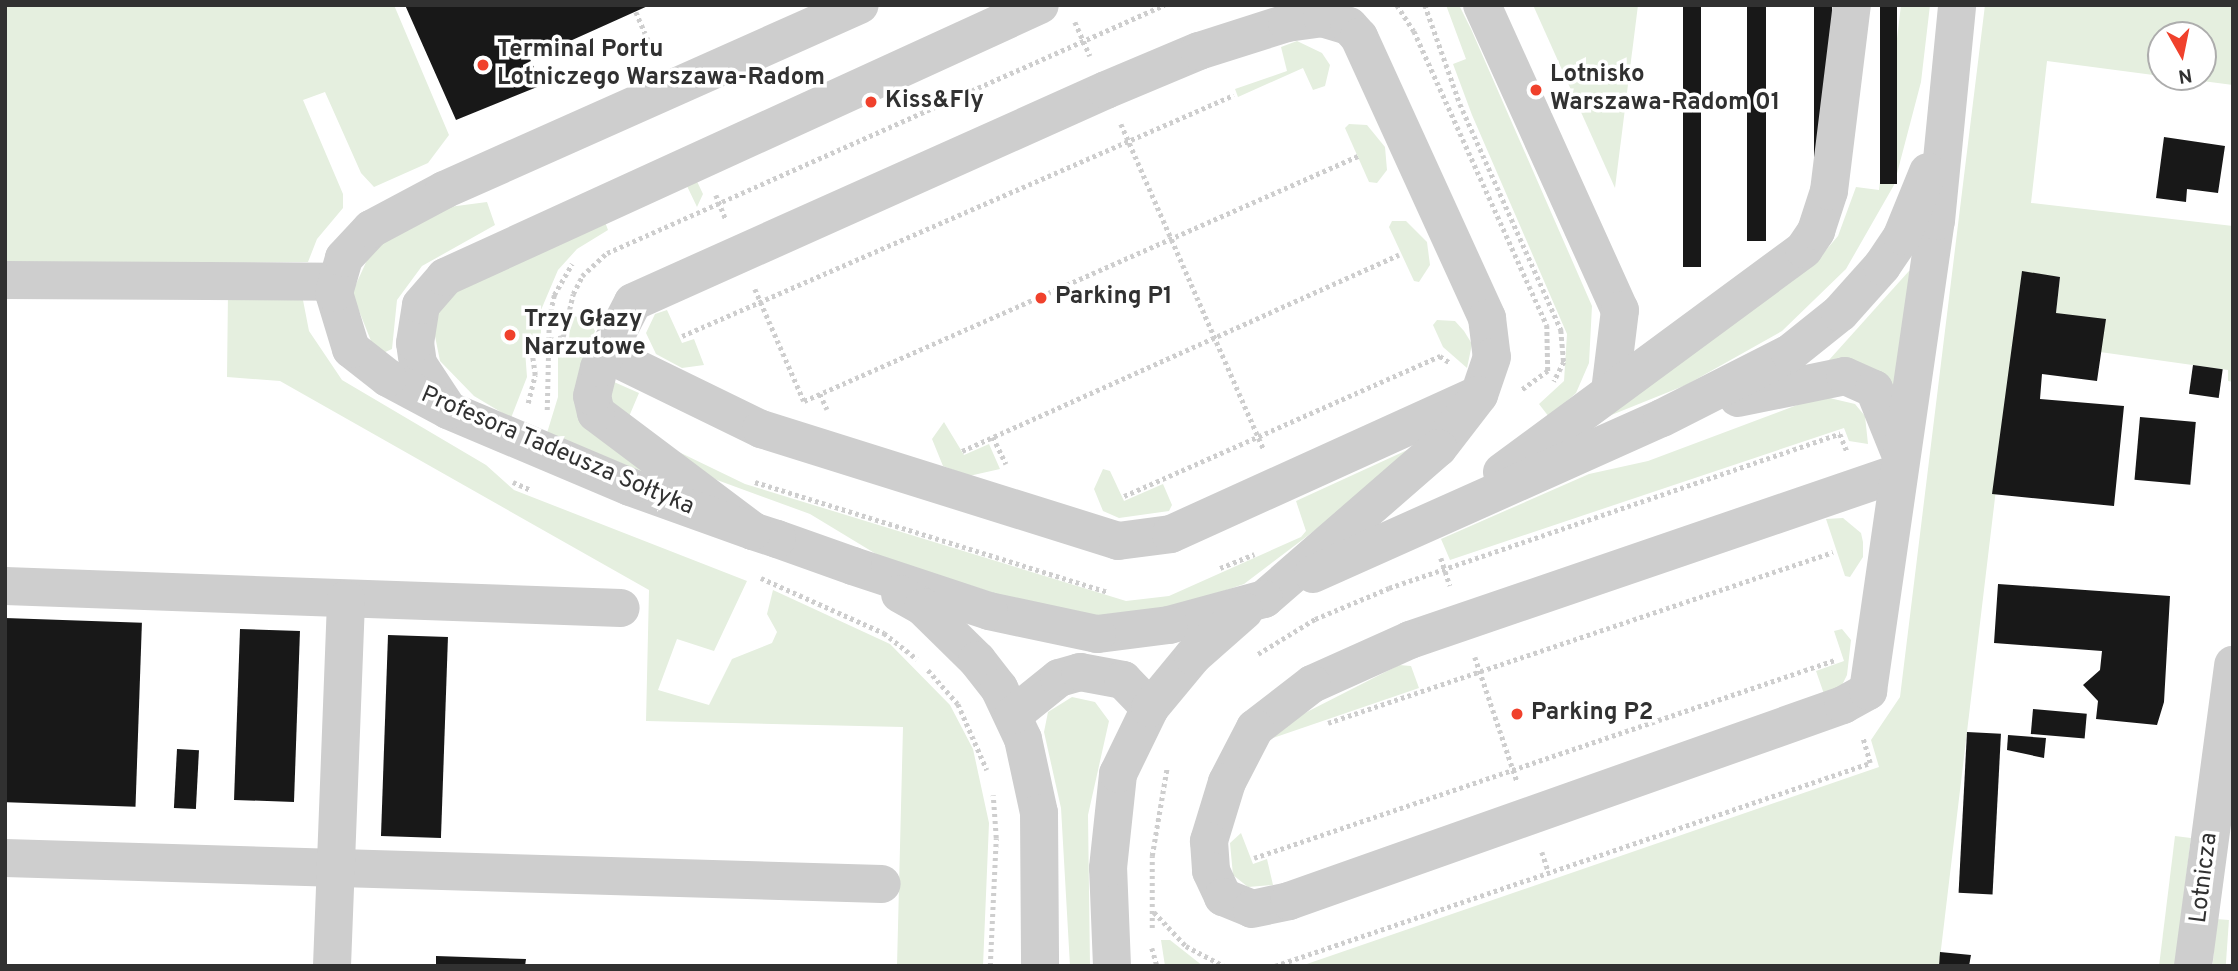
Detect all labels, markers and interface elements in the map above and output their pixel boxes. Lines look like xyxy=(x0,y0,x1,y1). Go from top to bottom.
north arrow xyxy=(2147,21,2217,91)
place label: Terminal Portu Lotniczego Warszawa-Radom xyxy=(497,37,825,93)
marker: Terminal Portu Lotniczego Warszawa-Radom xyxy=(475,57,491,73)
place label: Lotnisko Warszawa-Radom 01 xyxy=(1550,62,1780,118)
text: N xyxy=(2176,62,2194,88)
marker: Lotnisko Warszawa-Radom 01 xyxy=(1528,82,1544,98)
place label: Kiss&Fly xyxy=(885,88,984,116)
marker: Kiss&Fly xyxy=(863,94,879,110)
place label: Parking P1 xyxy=(1055,284,1172,312)
marker: Parking P1 xyxy=(1033,290,1049,306)
place label: Trzy Głazy Narzutowe xyxy=(524,307,646,363)
marker: Trzy Głazy Narzutowe xyxy=(502,327,518,343)
street label: Profesora Tadeusza Sołtyka xyxy=(416,381,698,523)
place label: Parking P2 xyxy=(1531,700,1653,728)
marker: Parking P2 xyxy=(1509,706,1525,722)
street label: Lotnicza xyxy=(2185,831,2225,925)

